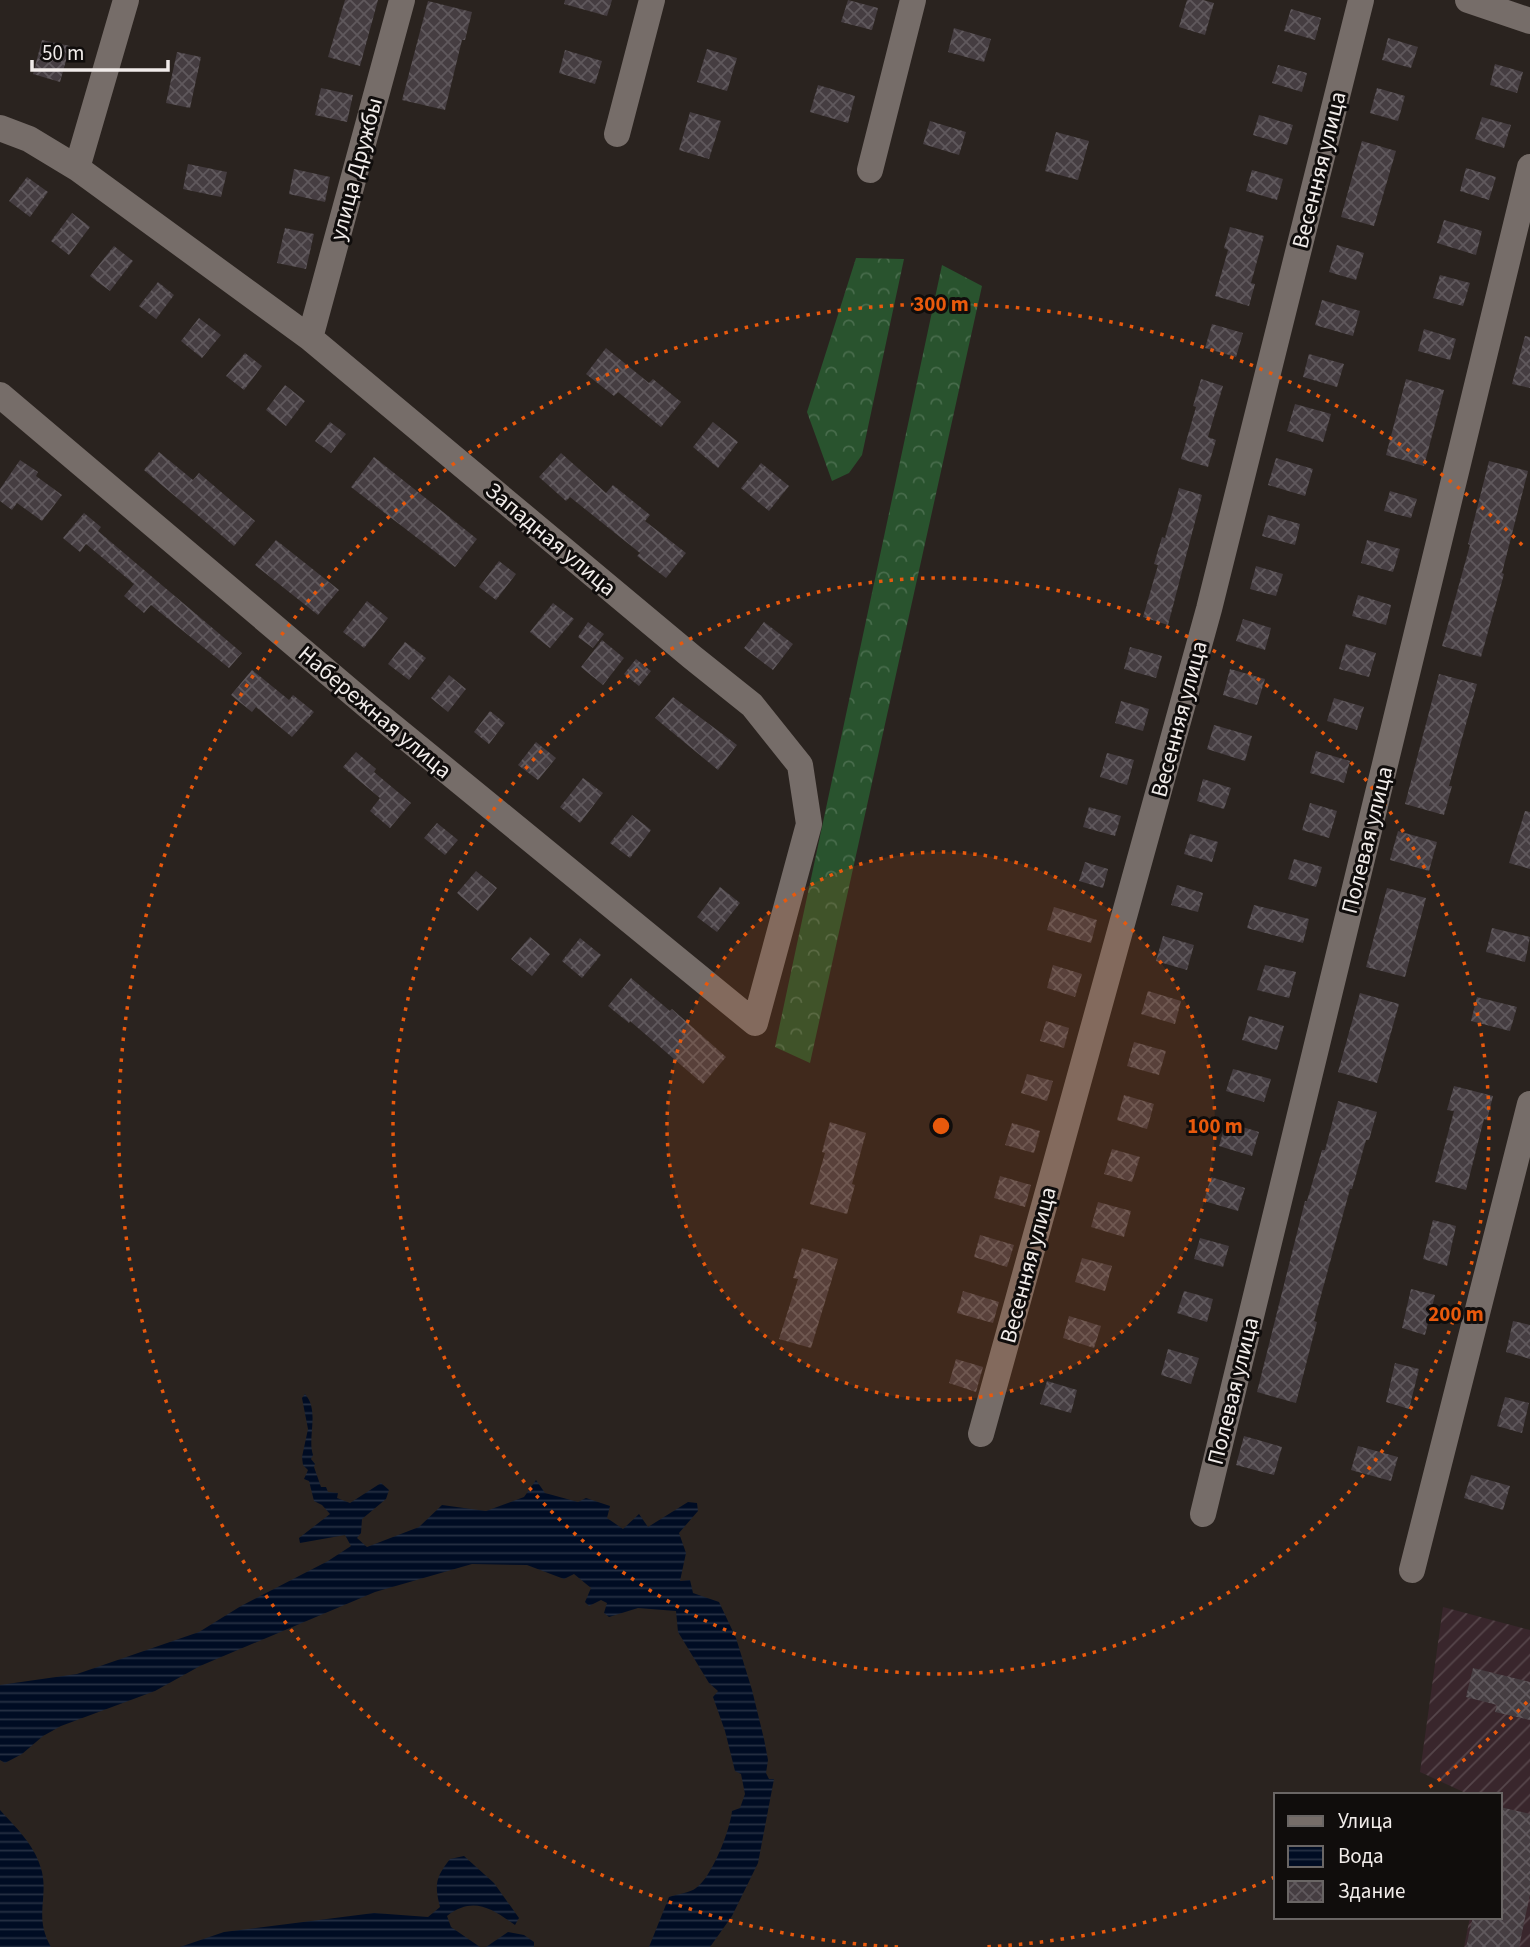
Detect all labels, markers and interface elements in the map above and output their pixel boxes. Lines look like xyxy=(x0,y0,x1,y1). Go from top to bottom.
scale bar xyxy=(32,28,168,72)
text: 50 m xyxy=(42,38,84,68)
street label: Весенняя улица xyxy=(1284,88,1354,252)
street label: улица Дружбы xyxy=(321,94,391,244)
text: 300 m xyxy=(913,289,969,319)
street label: Западная улица xyxy=(478,474,624,604)
street label: Весенняя улица xyxy=(1142,637,1216,801)
street label: Набережная улица xyxy=(291,638,459,786)
street label: Полевая улица xyxy=(1333,763,1401,917)
text: 100 m xyxy=(1187,1111,1243,1141)
centre of rings xyxy=(929,1114,953,1138)
street label: Весенняя улица xyxy=(991,1183,1065,1347)
text: 200 m xyxy=(1428,1299,1484,1329)
street label: Полевая улица xyxy=(1199,1314,1267,1468)
legend xyxy=(1274,1793,1502,1919)
text: Улица xyxy=(1338,1806,1393,1836)
text: Вода xyxy=(1338,1841,1384,1871)
text: Здание xyxy=(1338,1876,1406,1906)

